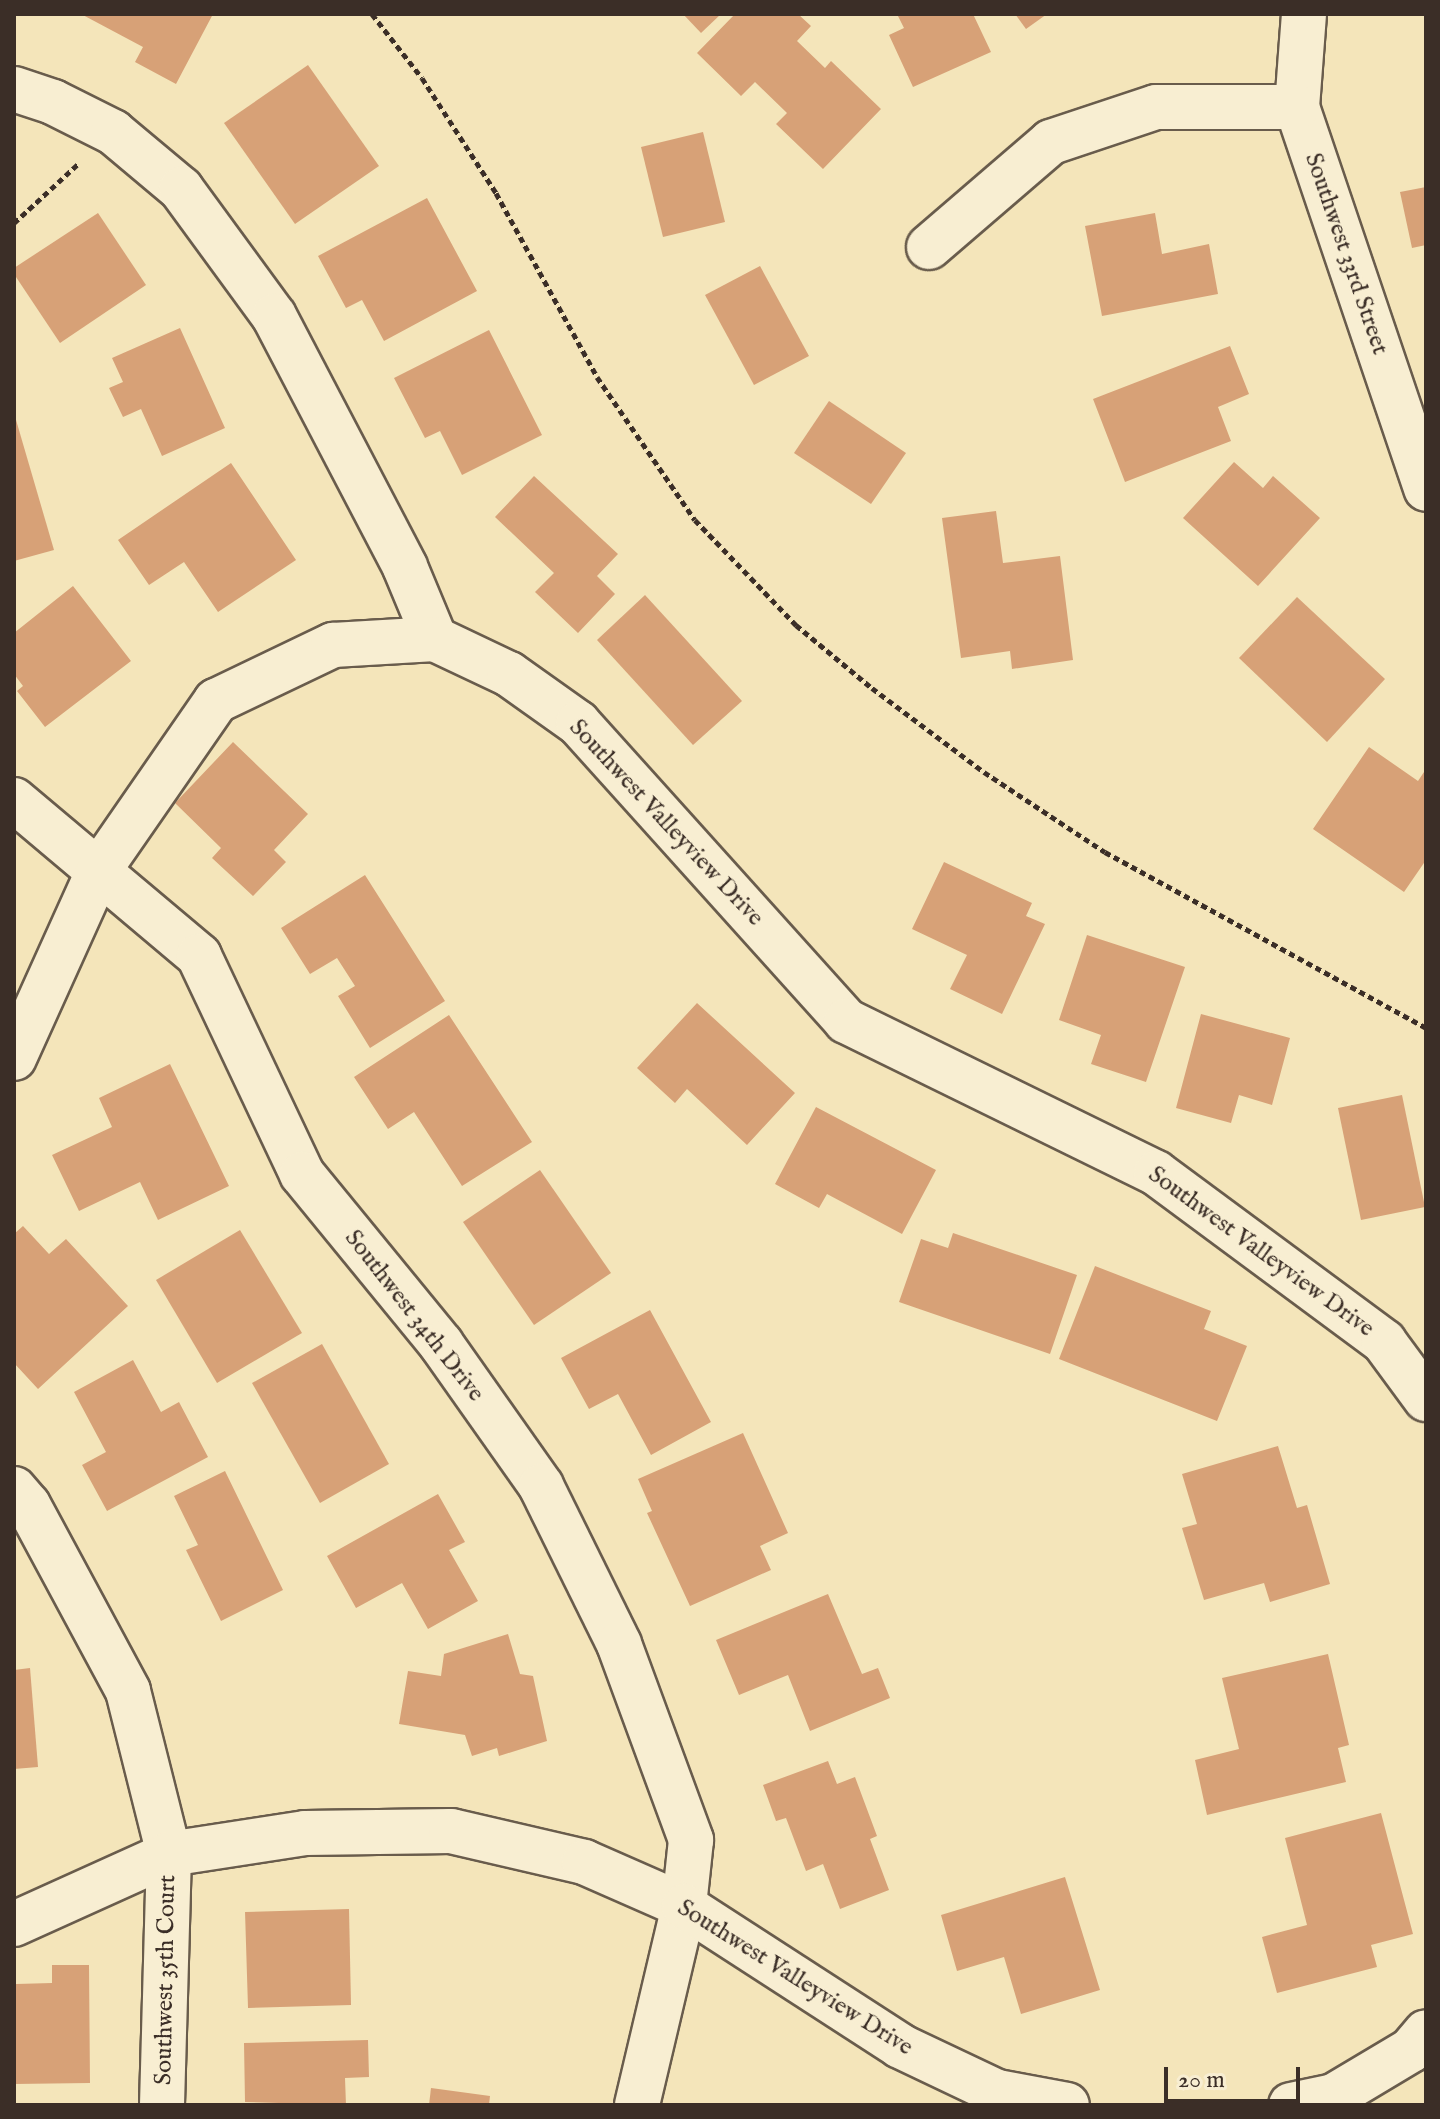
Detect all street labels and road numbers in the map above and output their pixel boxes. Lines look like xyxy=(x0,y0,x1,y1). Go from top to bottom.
street label: Southwest 33rd Street xyxy=(1298,149,1394,359)
street label: Southwest Valleyview Drive xyxy=(563,714,769,932)
street label: Southwest Valleyview Drive xyxy=(1142,1160,1380,1344)
street label: Southwest 34th Drive xyxy=(338,1225,490,1407)
street label: Southwest 35th Court xyxy=(150,1875,182,2085)
street label: Southwest Valleyview Drive xyxy=(672,1894,918,2062)

